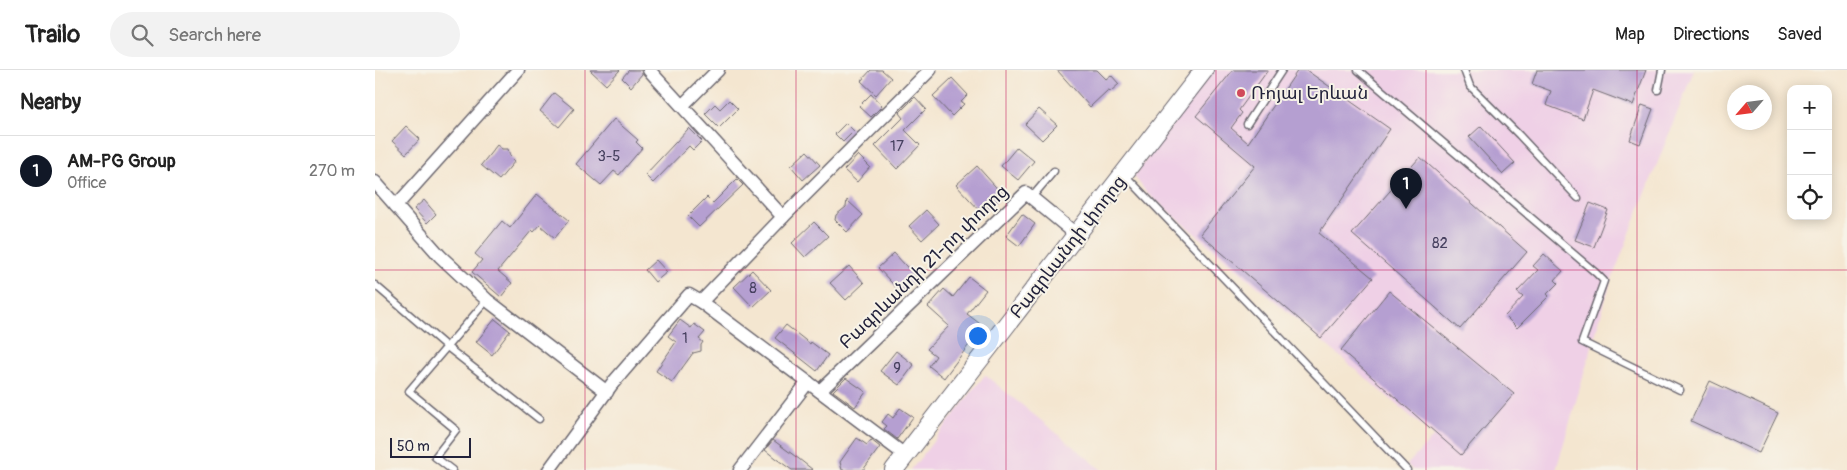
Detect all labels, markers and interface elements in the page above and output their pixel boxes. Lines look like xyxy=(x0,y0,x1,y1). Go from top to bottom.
search box xyxy=(110,12,460,57)
text: Trailo xyxy=(25,20,80,49)
icon: search xyxy=(128,21,156,49)
text: Search here xyxy=(168,23,261,47)
text: Map xyxy=(1615,23,1645,46)
text: Directions xyxy=(1673,23,1749,46)
text: Saved xyxy=(1777,23,1822,46)
place label: Ռոյալ Երևան xyxy=(1251,82,1368,105)
north arrow xyxy=(1727,85,1772,130)
map controls xyxy=(1787,85,1832,220)
button: + xyxy=(1787,85,1832,130)
marker: Ռոյալ Երևան xyxy=(1235,87,1247,99)
text: Nearby xyxy=(20,89,81,116)
button: − xyxy=(1787,130,1832,175)
house number: 17 xyxy=(890,137,904,156)
house number: 3-5 xyxy=(598,147,620,166)
text: AM-PG Group xyxy=(67,149,176,173)
text: 1 xyxy=(33,161,39,181)
text: 270 m xyxy=(309,161,355,181)
pin: 1 xyxy=(1390,168,1422,209)
street label: Բագրևանդի փողոց xyxy=(1005,171,1131,323)
text: Office xyxy=(67,173,107,193)
button: locate xyxy=(1787,175,1832,220)
street label: Բագրևանդի 21-րդ փողոց xyxy=(835,180,1013,354)
house number: 82 xyxy=(1432,234,1448,253)
house number: 8 xyxy=(749,279,757,298)
your location xyxy=(965,323,991,349)
house number: 1 xyxy=(682,329,688,348)
house number: 9 xyxy=(893,359,901,378)
scale bar xyxy=(390,435,471,458)
text: 50 m xyxy=(397,438,430,455)

